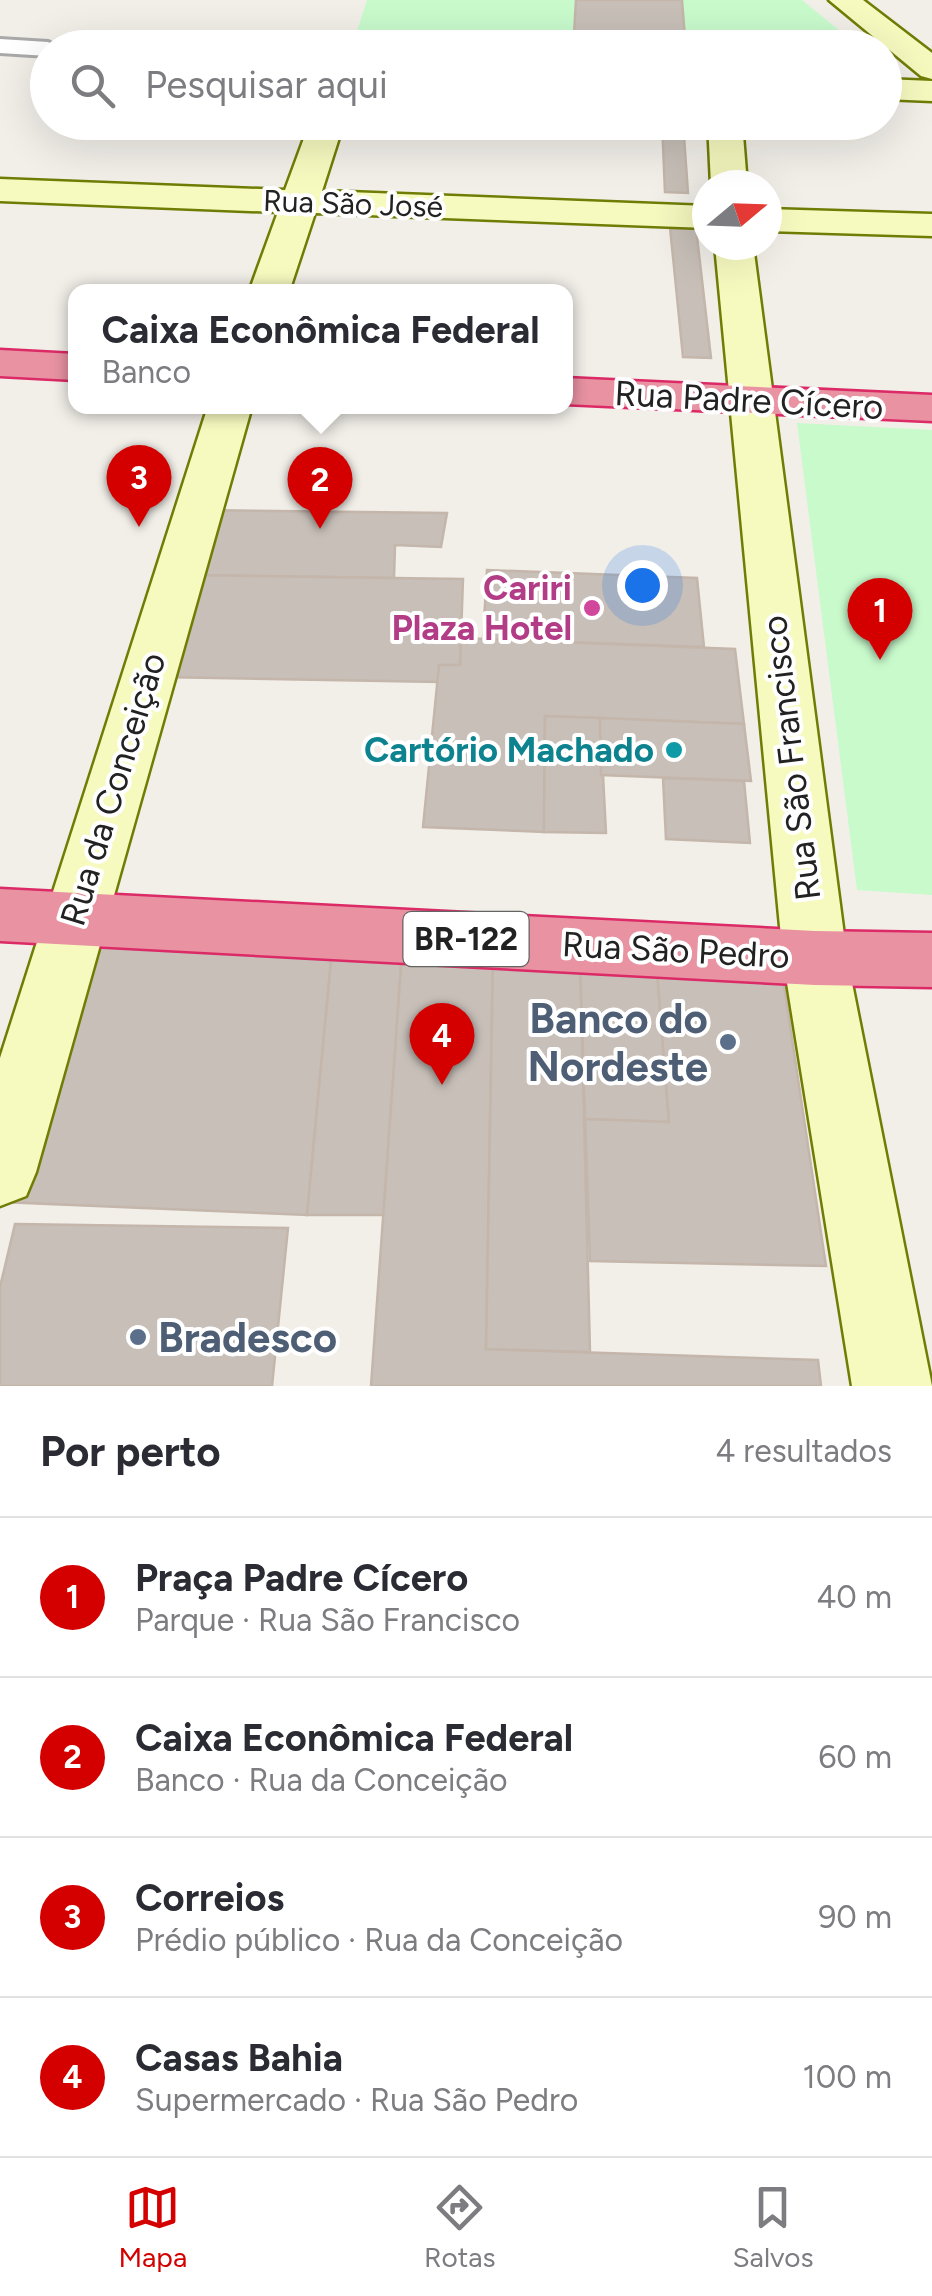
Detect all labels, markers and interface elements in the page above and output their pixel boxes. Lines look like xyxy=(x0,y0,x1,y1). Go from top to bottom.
search box xyxy=(30,30,902,140)
icon: search xyxy=(65,58,120,113)
text: Pesquisar aqui xyxy=(145,62,388,108)
north arrow xyxy=(692,170,782,260)
street label: Rua São José xyxy=(262,182,444,225)
popup xyxy=(68,284,573,414)
text: Caixa Econômica Federal xyxy=(101,307,540,353)
text: Banco xyxy=(101,353,191,391)
street label: Rua Padre Cícero xyxy=(613,372,885,428)
pin: 3 xyxy=(106,444,172,527)
pin: 2 xyxy=(288,446,352,529)
your location xyxy=(617,560,668,611)
place label: Cariri Plaza Hotel xyxy=(392,567,572,649)
pin: 1 xyxy=(848,578,912,660)
marker: Cariri Plaza Hotel xyxy=(581,597,603,619)
street label: Rua São Francisco xyxy=(753,613,829,903)
street label: Rua da Conceição xyxy=(52,647,174,931)
place label: Cartório Machado xyxy=(364,729,654,771)
marker: Cartório Machado xyxy=(663,739,685,761)
road number: BR-122 xyxy=(404,912,528,966)
street label: Rua São Pedro xyxy=(561,923,791,977)
place label: Banco do Nordeste xyxy=(528,993,708,1092)
pin: 4 xyxy=(410,1002,474,1085)
marker: Banco do Nordeste xyxy=(717,1031,739,1053)
place label: Bradesco xyxy=(158,1312,337,1363)
marker: Bradesco xyxy=(127,1326,149,1348)
text: Por perto xyxy=(40,1426,221,1477)
text: 4 resultados xyxy=(716,1432,892,1470)
text: Praça Padre Cícero xyxy=(135,1555,468,1601)
text: 1 xyxy=(66,1578,79,1616)
text: 40 m xyxy=(816,1578,892,1616)
text: Parque · Rua São Francisco xyxy=(135,1601,520,1639)
text: Caixa Econômica Federal xyxy=(135,1715,573,1761)
text: 2 xyxy=(63,1738,82,1776)
text: 60 m xyxy=(818,1738,892,1776)
text: Banco · Rua da Conceição xyxy=(135,1761,507,1799)
text: Correios xyxy=(135,1875,284,1921)
text: 3 xyxy=(64,1898,81,1936)
text: 90 m xyxy=(818,1898,892,1936)
text: Prédio público · Rua da Conceição xyxy=(135,1921,623,1959)
text: Casas Bahia xyxy=(135,2035,343,2081)
text: 4 xyxy=(62,2058,83,2096)
text: 100 m xyxy=(803,2058,892,2096)
text: Supermercado · Rua São Pedro xyxy=(135,2081,578,2119)
tab: Mapa xyxy=(118,2180,187,2274)
tab: Rotas xyxy=(424,2180,496,2274)
tab: Salvos xyxy=(732,2180,814,2274)

